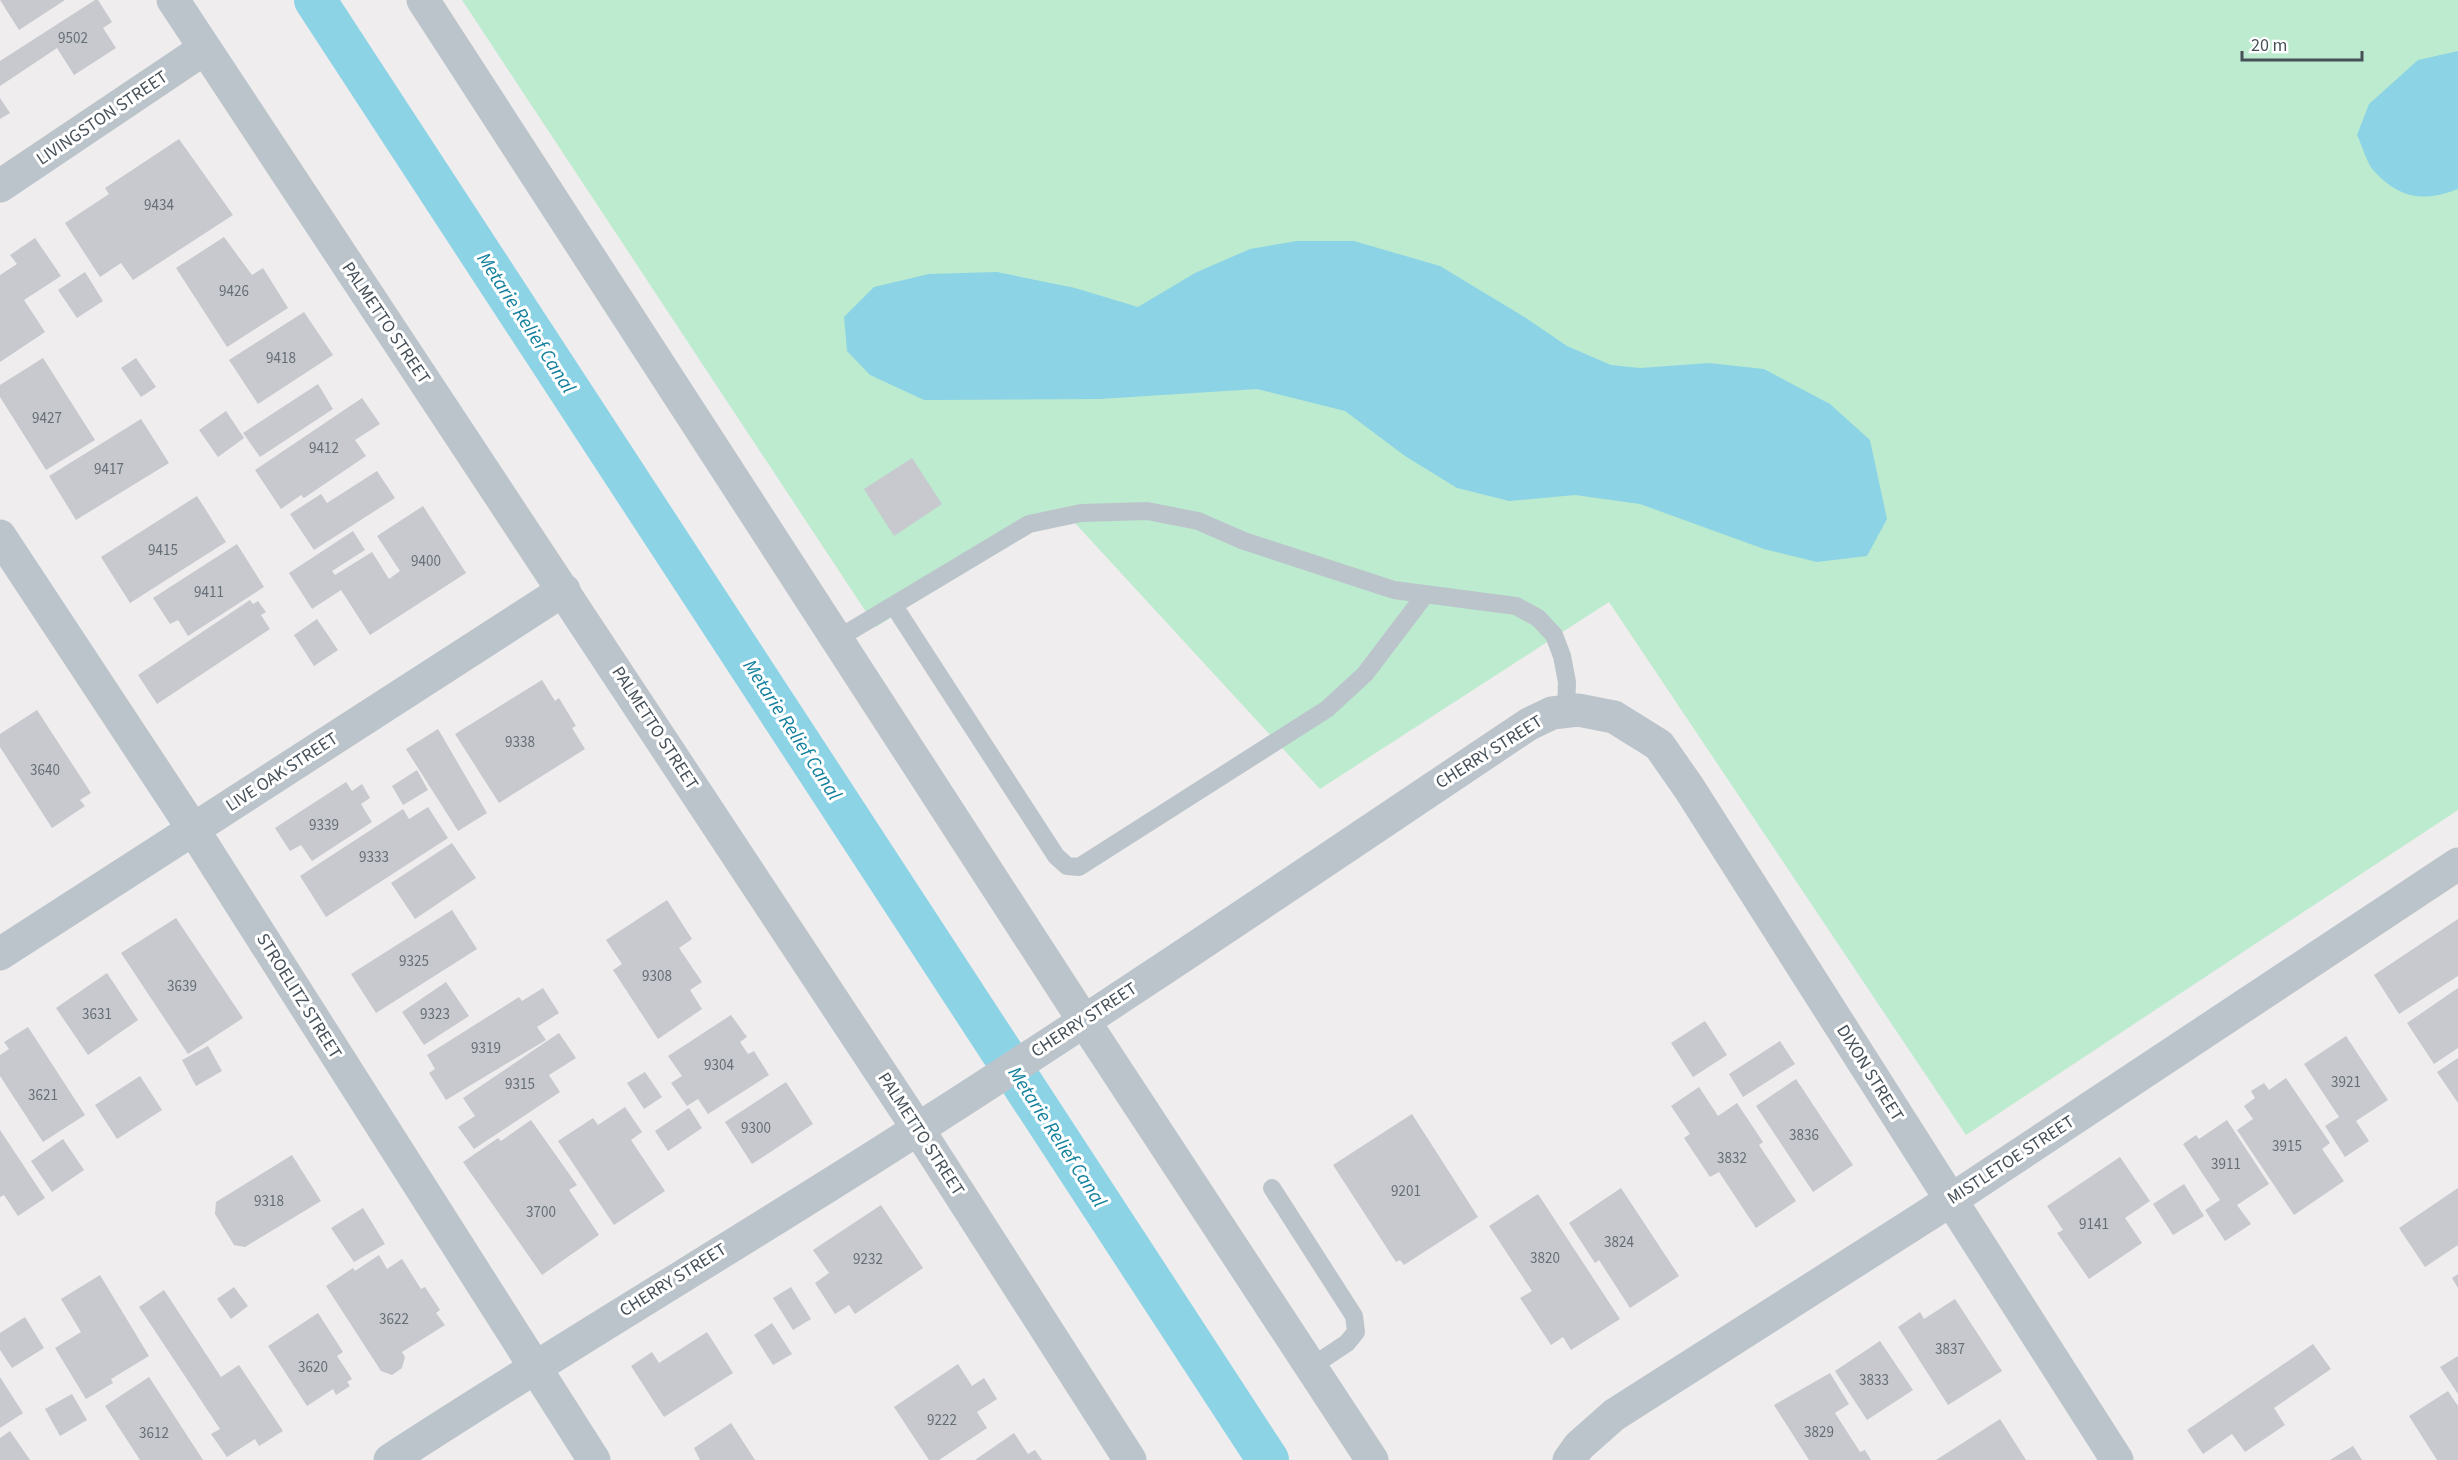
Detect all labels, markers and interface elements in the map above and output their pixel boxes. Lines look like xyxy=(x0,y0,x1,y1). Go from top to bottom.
scale bar xyxy=(2242,24,2362,62)
house number: 9502 xyxy=(58,28,88,49)
text: 20 m xyxy=(2251,33,2287,58)
street label: LIVINGSTON STREET xyxy=(31,64,173,171)
house number: 9434 xyxy=(144,195,174,216)
water label: Metarie Relief Canal xyxy=(470,247,582,399)
street label: PALMETTO STREET xyxy=(336,257,436,389)
house number: 9426 xyxy=(219,281,249,302)
house number: 9418 xyxy=(266,348,296,369)
house number: 9427 xyxy=(32,408,62,429)
house number: 9412 xyxy=(309,438,339,459)
house number: 9417 xyxy=(94,459,124,480)
house number: 9415 xyxy=(148,540,178,561)
house number: 9400 xyxy=(411,551,441,572)
house number: 9411 xyxy=(194,582,224,603)
water label: Metarie Relief Canal xyxy=(736,654,848,806)
street label: PALMETTO STREET xyxy=(606,661,705,795)
street label: CHERRY STREET xyxy=(1431,709,1548,795)
street label: LIVE OAK STREET xyxy=(221,726,343,818)
house number: 9338 xyxy=(505,732,535,753)
house number: 3640 xyxy=(30,760,60,781)
house number: 9339 xyxy=(309,815,339,836)
house number: 9333 xyxy=(359,847,389,868)
street label: STROELITZ STREET xyxy=(250,928,348,1064)
house number: 9325 xyxy=(399,951,429,972)
house number: 9308 xyxy=(642,966,672,987)
house number: 3639 xyxy=(167,976,197,997)
street label: CHERRY STREET xyxy=(1026,976,1142,1064)
house number: 3631 xyxy=(82,1004,112,1025)
house number: 9323 xyxy=(420,1004,450,1025)
street label: DIXON STREET xyxy=(1830,1020,1910,1126)
house number: 9319 xyxy=(471,1038,501,1059)
house number: 9304 xyxy=(704,1055,734,1076)
water label: Metarie Relief Canal xyxy=(1001,1061,1113,1213)
street label: PALMETTO STREET xyxy=(872,1067,971,1201)
house number: 3921 xyxy=(2331,1072,2361,1093)
house number: 9315 xyxy=(505,1074,535,1095)
house number: 3621 xyxy=(28,1085,58,1106)
street label: MISTLETOE STREET xyxy=(1943,1109,2080,1211)
house number: 9300 xyxy=(741,1118,771,1139)
house number: 3836 xyxy=(1789,1125,1819,1146)
house number: 3915 xyxy=(2272,1136,2302,1157)
house number: 3832 xyxy=(1717,1148,1747,1169)
house number: 3911 xyxy=(2211,1154,2241,1175)
house number: 9201 xyxy=(1391,1181,1421,1202)
house number: 9318 xyxy=(254,1191,284,1212)
house number: 3700 xyxy=(526,1202,556,1223)
house number: 9141 xyxy=(2079,1214,2109,1235)
house number: 3824 xyxy=(1604,1232,1634,1253)
street label: CHERRY STREET xyxy=(615,1237,732,1323)
house number: 3820 xyxy=(1530,1248,1560,1269)
house number: 9232 xyxy=(853,1249,883,1270)
house number: 3622 xyxy=(379,1309,409,1330)
house number: 3837 xyxy=(1935,1339,1965,1360)
house number: 3620 xyxy=(298,1357,328,1378)
house number: 3833 xyxy=(1859,1370,1889,1391)
house number: 9222 xyxy=(927,1410,957,1431)
house number: 3829 xyxy=(1804,1422,1834,1443)
house number: 3612 xyxy=(139,1423,169,1444)

